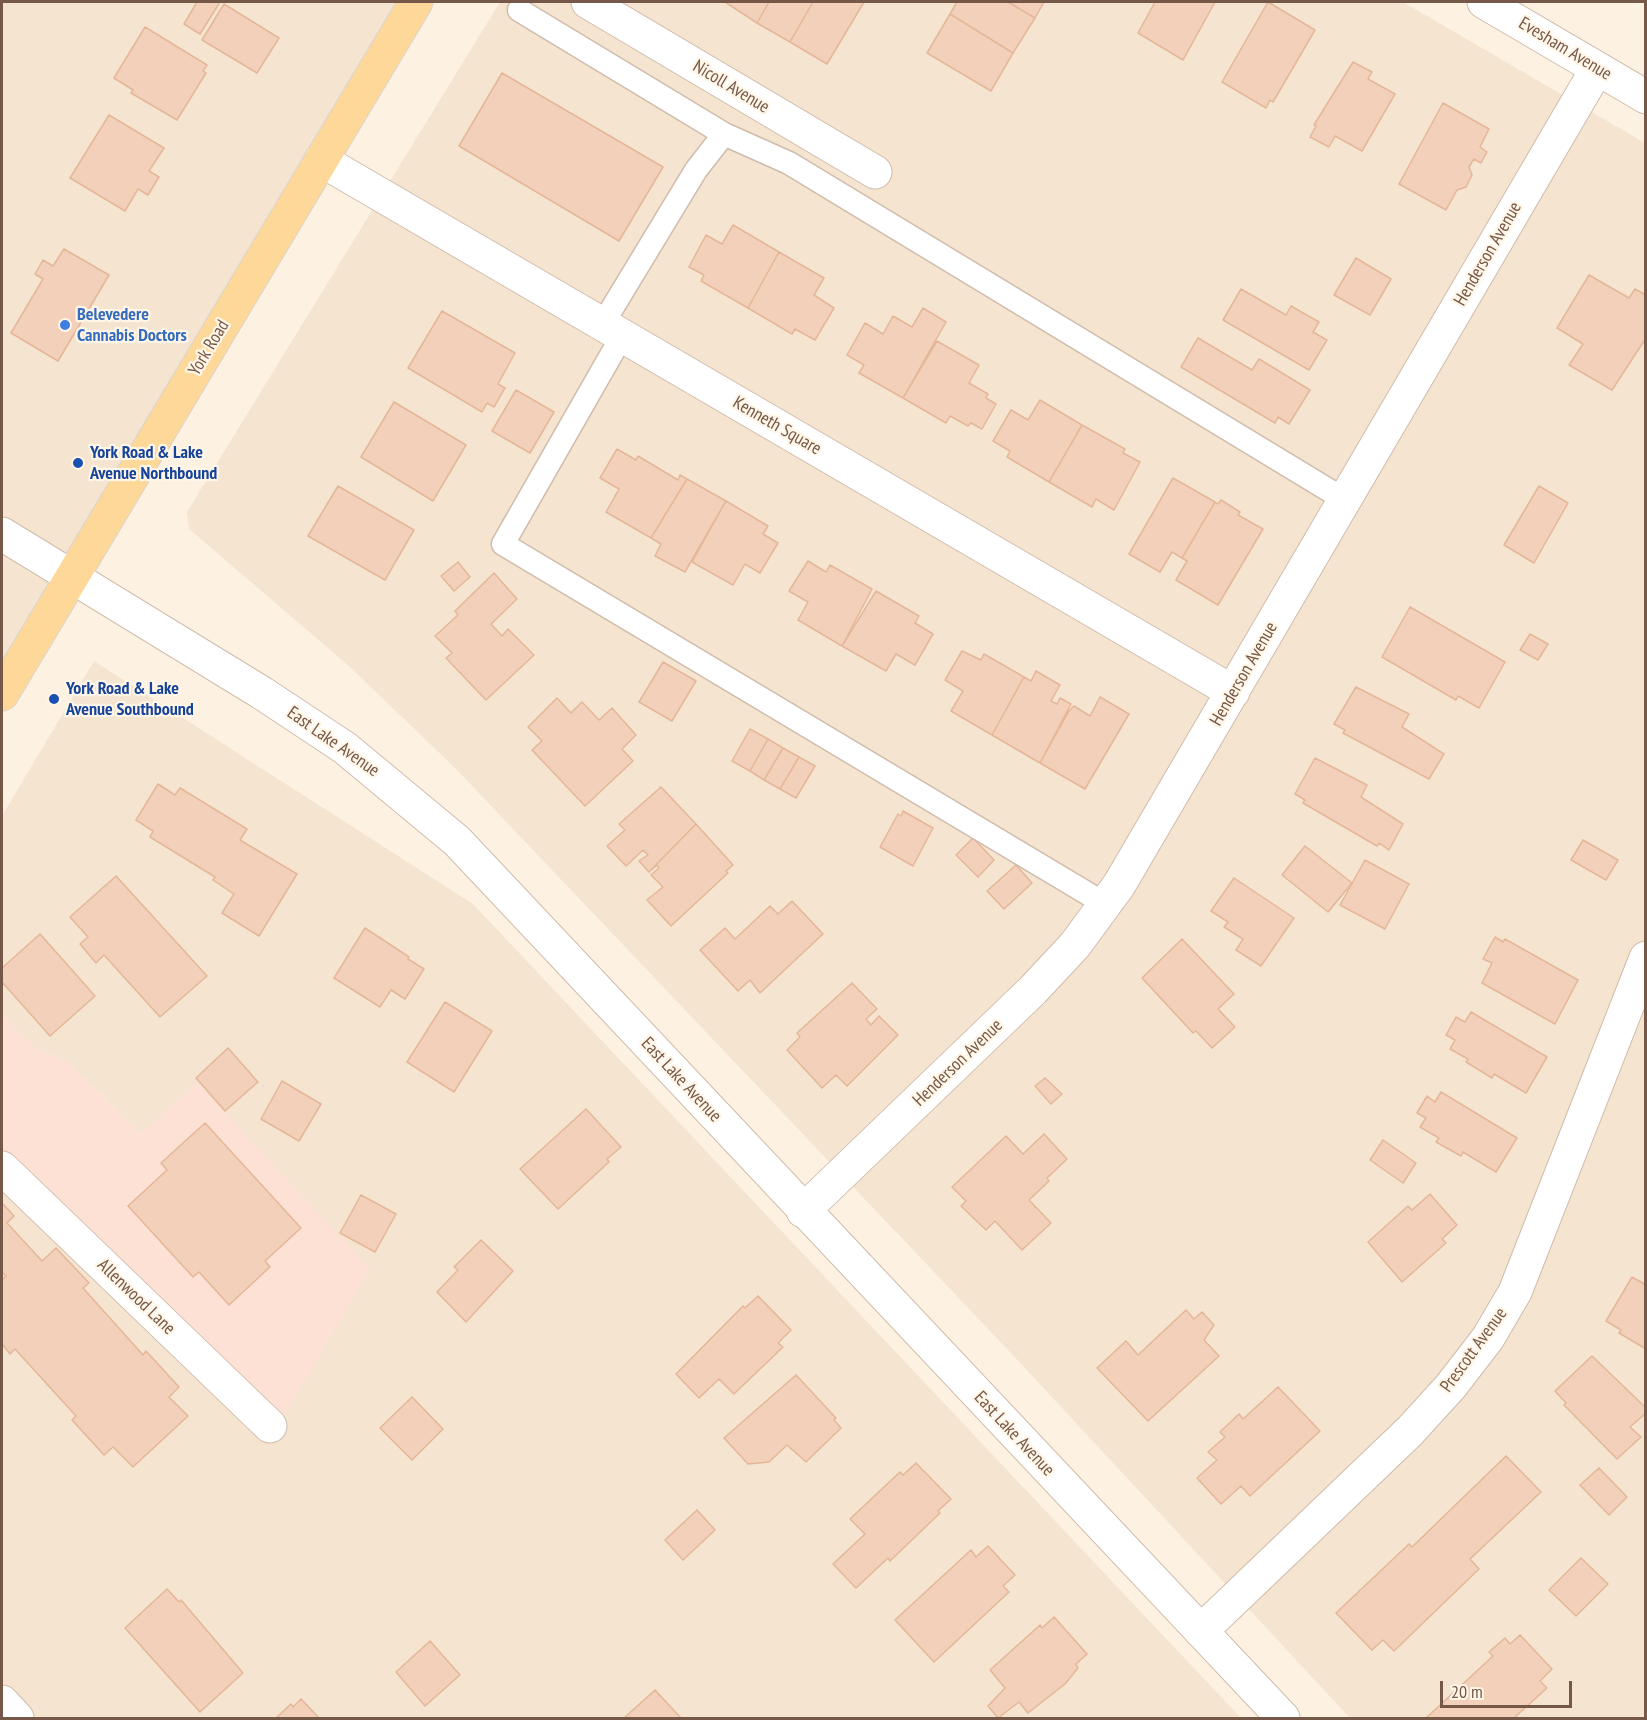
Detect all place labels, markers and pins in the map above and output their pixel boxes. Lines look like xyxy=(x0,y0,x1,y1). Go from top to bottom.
place label: Belevedere Cannabis Doctors xyxy=(77,304,187,346)
marker: Belevedere Cannabis Doctors xyxy=(58,318,72,332)
place label: York Road & Lake Avenue Northbound xyxy=(90,442,217,484)
marker: York Road & Lake Avenue Northbound xyxy=(71,456,85,470)
place label: York Road & Lake Avenue Southbound xyxy=(66,678,194,720)
marker: York Road & Lake Avenue Southbound xyxy=(47,692,61,706)

